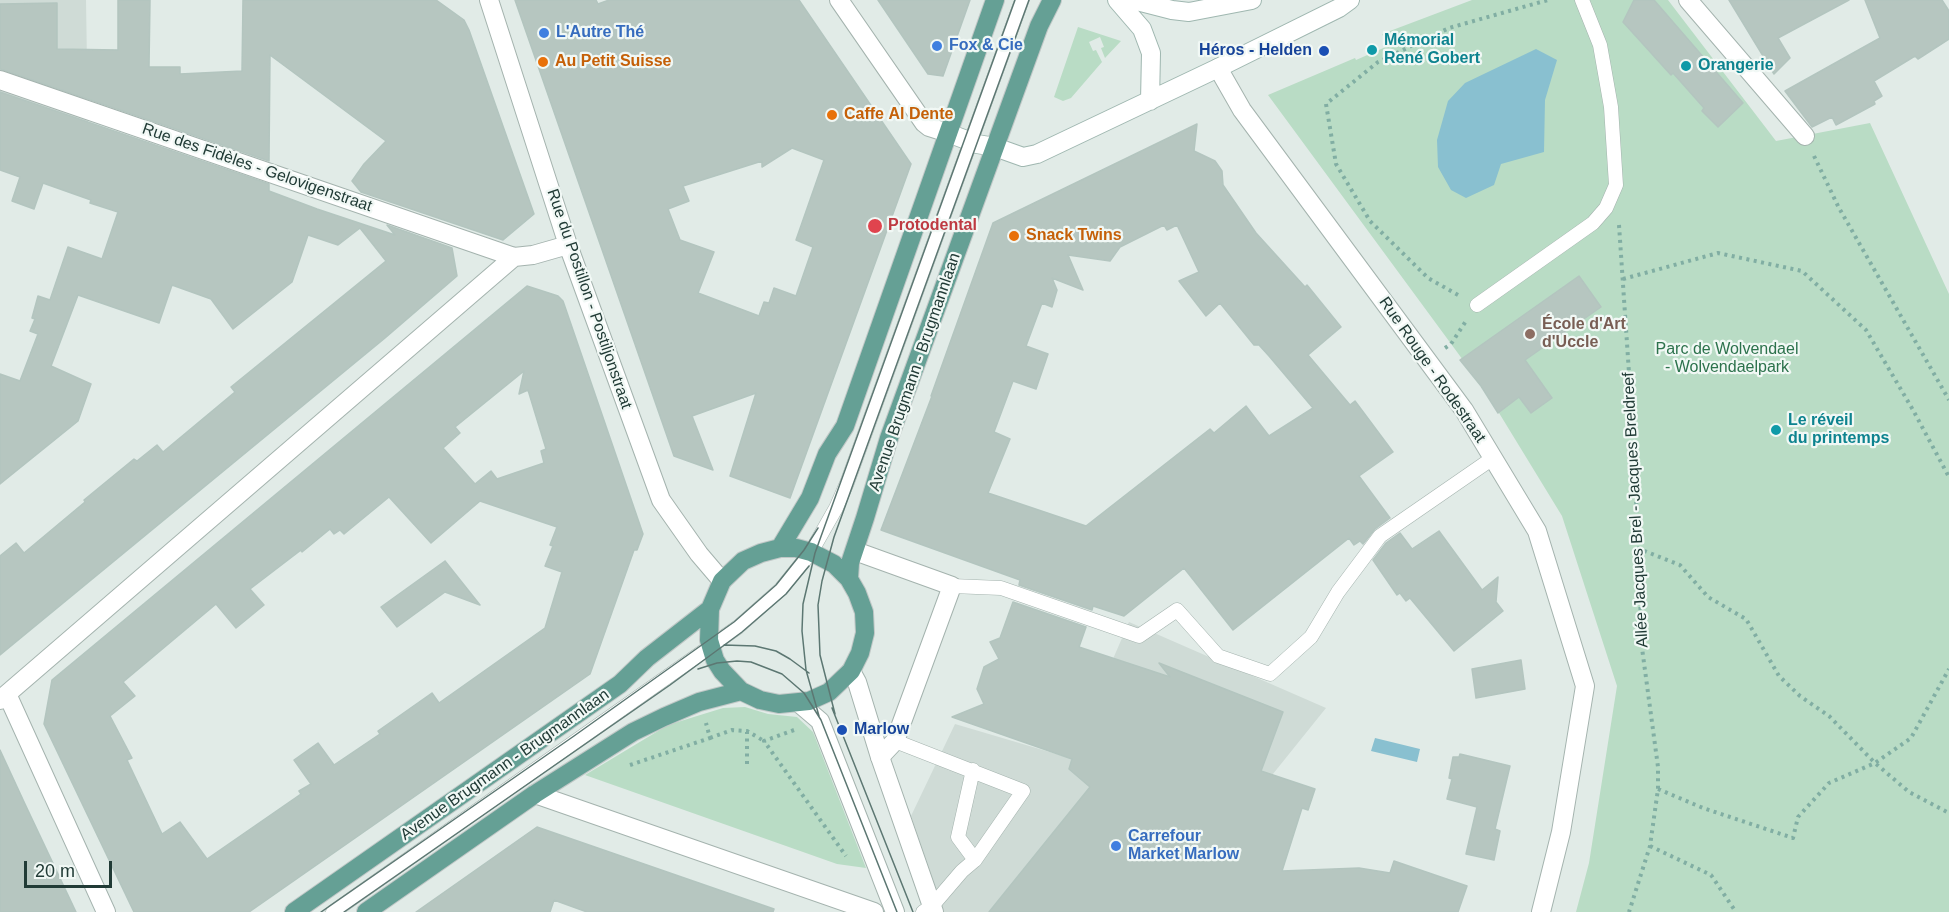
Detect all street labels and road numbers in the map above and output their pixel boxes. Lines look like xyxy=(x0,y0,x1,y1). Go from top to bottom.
street label: Rue des Fidèles - Gelovigenstraat xyxy=(140,120,374,216)
street label: Rue du Postillon - Postiljonstraat xyxy=(542,187,636,411)
street label: Avenue Brugmann - Brugmannlaan xyxy=(865,250,965,494)
street label: Rue Rouge - Rodestraat xyxy=(1374,293,1490,447)
street label: Allée Jacques Brel - Jacques Breldreef xyxy=(1619,372,1653,648)
street label: Avenue Brugmann - Brugmannlaan xyxy=(397,685,613,845)

